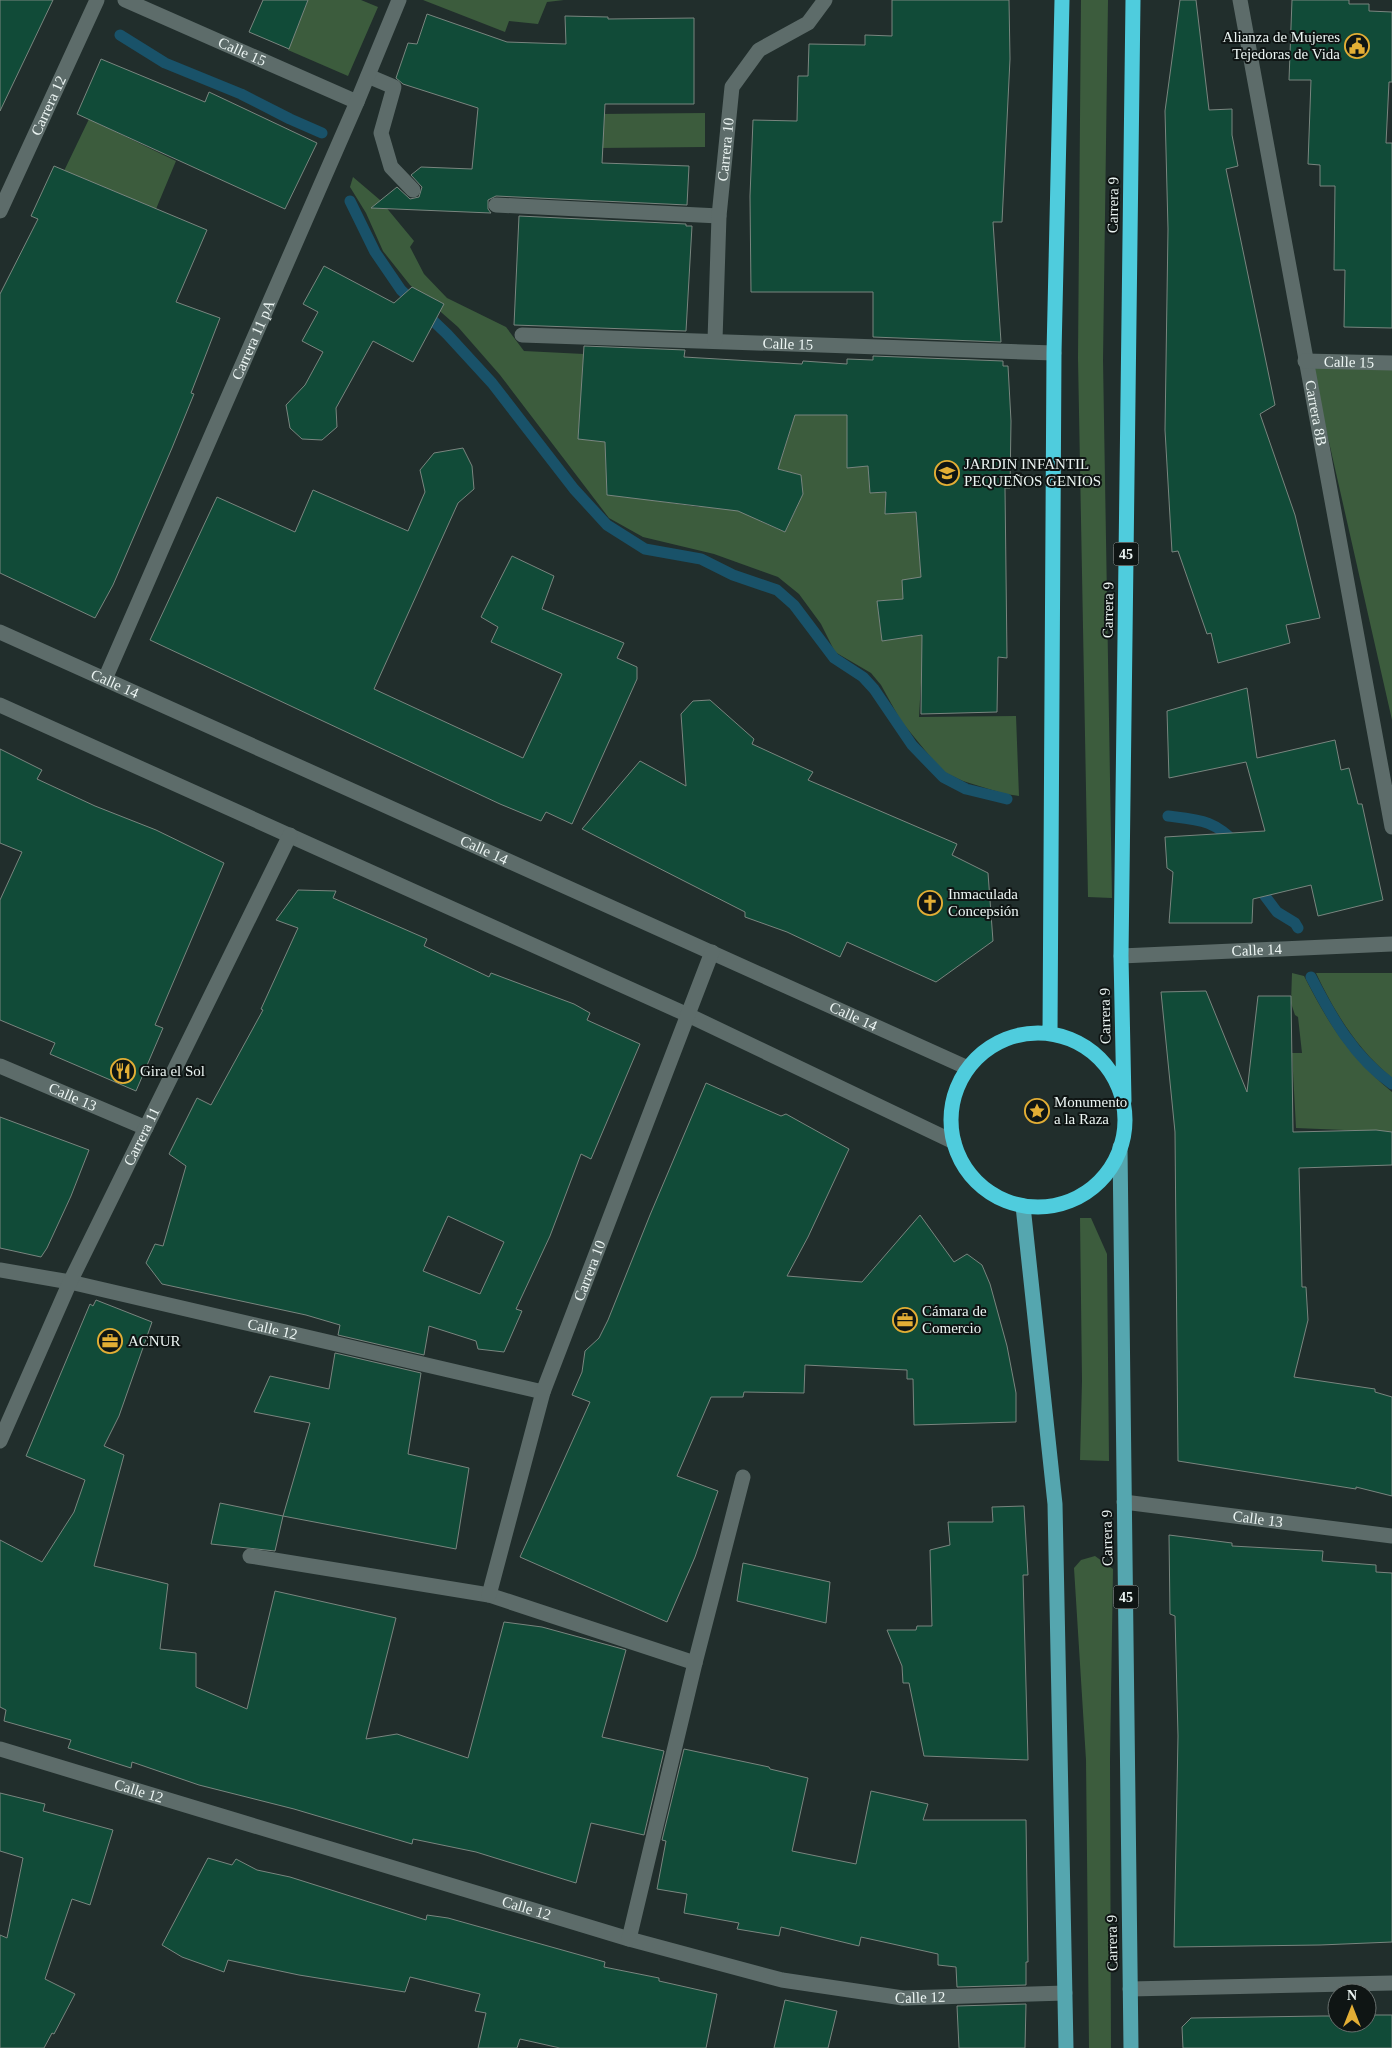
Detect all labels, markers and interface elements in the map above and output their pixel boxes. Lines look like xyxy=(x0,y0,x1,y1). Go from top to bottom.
place label: Alianza de Mujeres Tejedoras de Vida xyxy=(1223,29,1340,62)
public building icon: Alianza de Mujeres Tejedoras de Vida xyxy=(1344,33,1370,59)
street label: Calle 15 xyxy=(216,34,268,69)
street label: Carrera 12 xyxy=(28,73,69,138)
street label: Carrera 10 xyxy=(715,117,737,182)
street label: Carrera 9 xyxy=(1105,177,1121,233)
street label: Carrera 11 pA xyxy=(229,297,278,382)
street label: Calle 15 xyxy=(762,335,813,353)
street label: Calle 15 xyxy=(1324,353,1374,371)
street label: Carrera 8B xyxy=(1302,379,1330,447)
place label: JARDIN INFANTIL PEQUEÑOS GENIOS xyxy=(964,456,1101,489)
school or university icon: JARDIN INFANTIL PEQUEÑOS GENIOS xyxy=(934,460,960,486)
road number: 45 xyxy=(1114,542,1138,566)
street label: Carrera 9 xyxy=(1100,582,1116,638)
street label: Calle 14 xyxy=(89,666,142,702)
street label: Calle 14 xyxy=(458,832,511,868)
place label: Inmaculada Concepsión xyxy=(948,886,1019,919)
church icon: Inmaculada Concepsión xyxy=(917,890,943,916)
street label: Calle 14 xyxy=(1231,941,1283,959)
street label: Carrera 9 xyxy=(1097,988,1113,1044)
street label: Calle 14 xyxy=(827,999,880,1034)
restaurant icon: Gira el Sol xyxy=(110,1058,136,1084)
place label: Gira el Sol xyxy=(140,1063,205,1079)
street label: Calle 13 xyxy=(46,1080,99,1114)
place label: Monumento a la Raza xyxy=(1054,1094,1127,1127)
place icon: Monumento a la Raza xyxy=(1024,1098,1050,1124)
street label: Carrera 11 xyxy=(121,1105,163,1168)
street label: Carrera 10 xyxy=(571,1238,608,1303)
place label: Cámara de Comercio xyxy=(922,1303,987,1336)
office icon: Cámara de Comercio xyxy=(892,1307,918,1333)
street label: Calle 12 xyxy=(246,1316,299,1343)
office icon: ACNUR xyxy=(97,1328,123,1354)
place label: ACNUR xyxy=(128,1333,181,1349)
street label: Calle 13 xyxy=(1232,1508,1284,1530)
street label: Carrera 9 xyxy=(1099,1510,1115,1566)
road number: 45 xyxy=(1114,1585,1138,1608)
street label: Calle 12 xyxy=(112,1776,165,1806)
street label: Calle 12 xyxy=(500,1893,553,1923)
street label: Carrera 9 xyxy=(1104,1915,1120,1971)
north arrow xyxy=(1327,1983,1377,2033)
text: N xyxy=(1347,1988,1357,2003)
street label: Calle 12 xyxy=(894,1989,946,2006)

